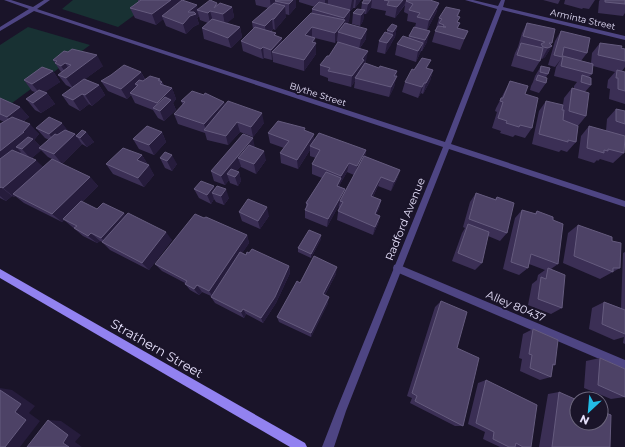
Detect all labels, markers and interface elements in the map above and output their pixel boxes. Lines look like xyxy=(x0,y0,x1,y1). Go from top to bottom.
street label: Arminta Street xyxy=(549,6,617,32)
street label: Blythe Street xyxy=(288,80,348,108)
street label: Radford Avenue xyxy=(382,175,428,263)
street label: Alley 80437 xyxy=(484,287,548,325)
street label: Strathern Street xyxy=(108,315,206,381)
north arrow xyxy=(569,391,609,431)
text: N xyxy=(578,412,592,428)

